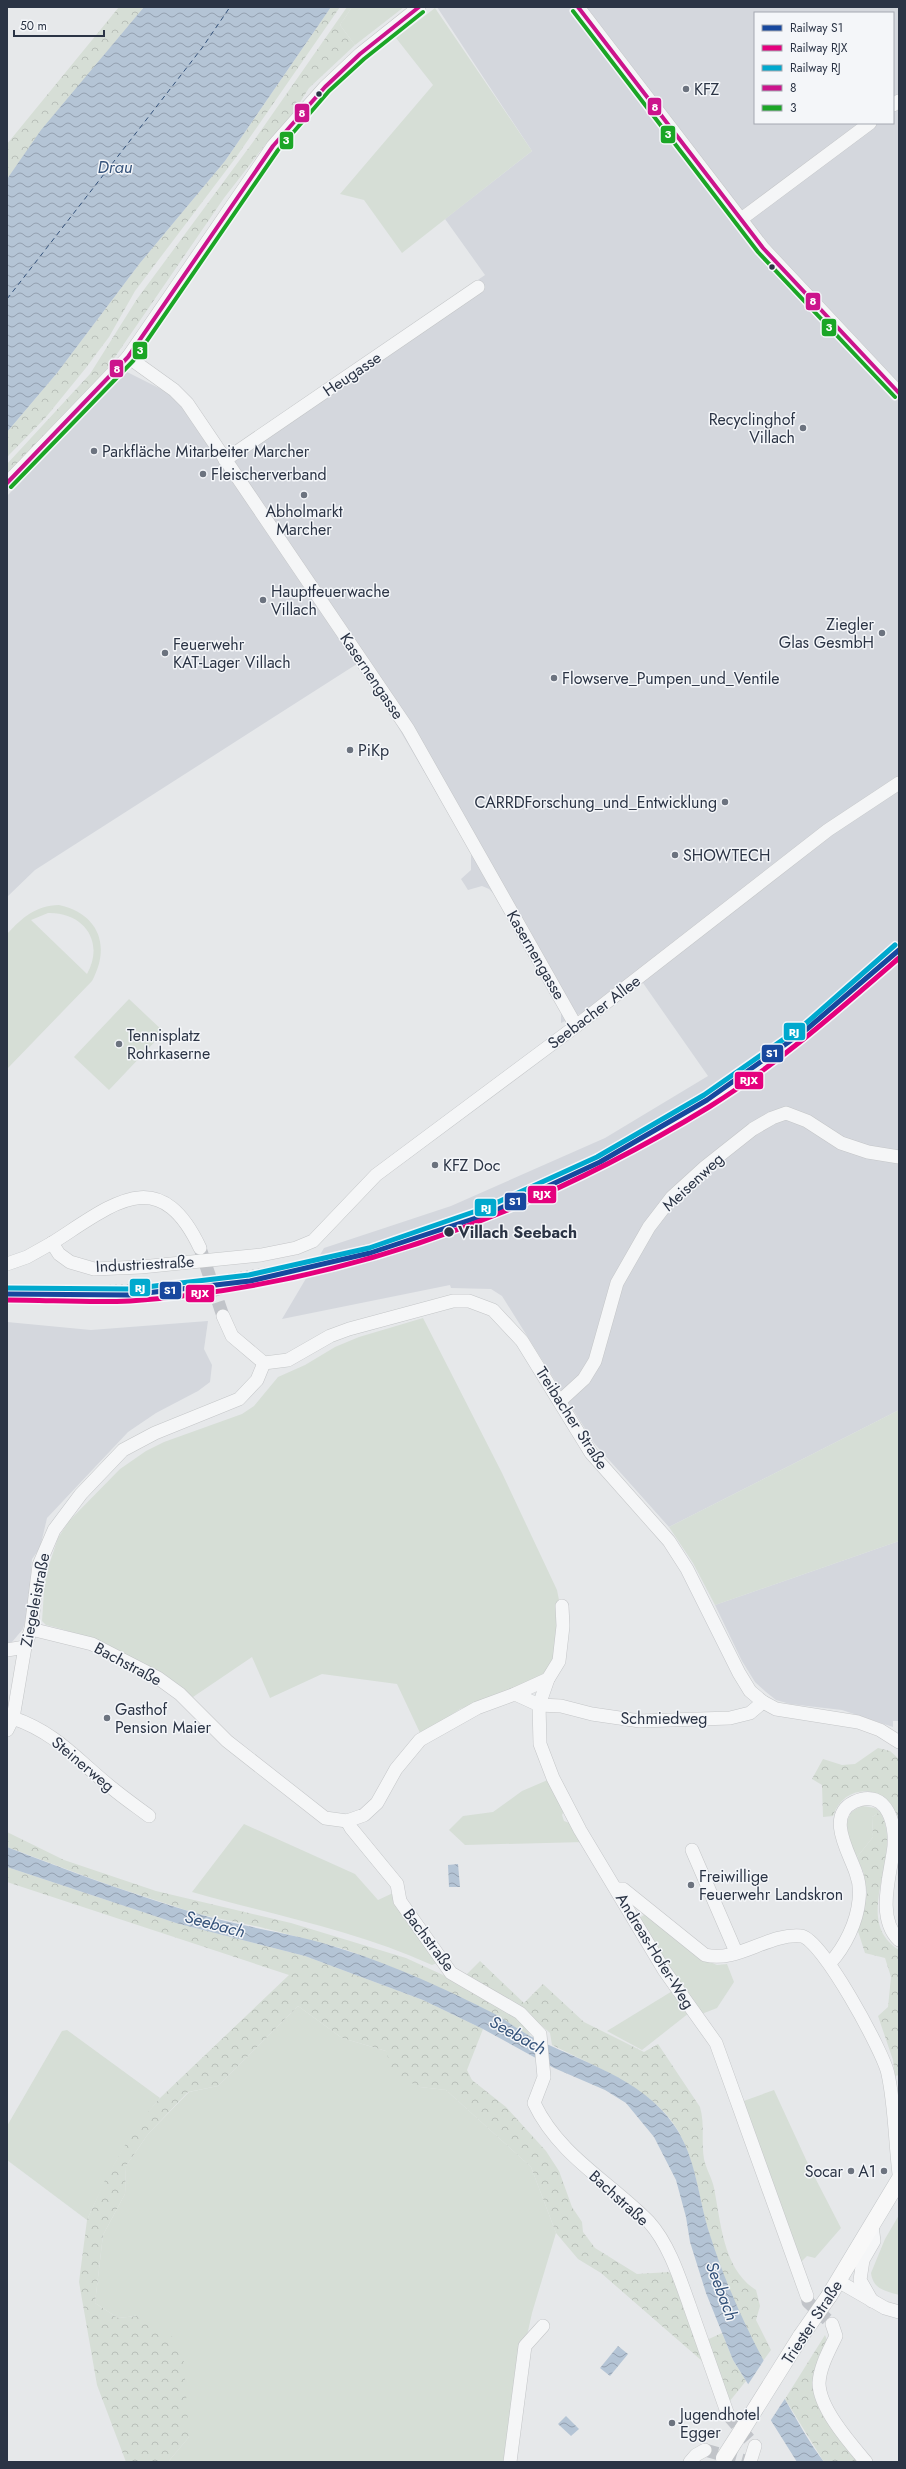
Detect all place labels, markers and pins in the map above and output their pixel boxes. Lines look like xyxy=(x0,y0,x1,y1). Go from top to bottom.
place label: KFZ xyxy=(694,78,720,101)
marker: KFZ xyxy=(681,84,691,94)
unlabelled marker xyxy=(314,89,324,99)
unlabelled marker xyxy=(767,262,777,272)
place label: Recyclinghof Villach xyxy=(709,408,795,449)
marker: Recyclinghof Villach xyxy=(798,423,808,433)
place label: Parkfläche Mitarbeiter Marcher xyxy=(102,440,310,463)
marker: Parkfläche Mitarbeiter Marcher xyxy=(89,446,99,456)
place label: Fleischerverband xyxy=(211,463,327,486)
marker: Fleischerverband xyxy=(198,469,208,479)
marker: Abholmarkt Marcher xyxy=(299,490,309,500)
place label: Abholmarkt Marcher xyxy=(265,500,343,541)
place label: Hauptfeuerwache Villach xyxy=(271,580,390,621)
marker: Hauptfeuerwache Villach xyxy=(258,595,268,605)
place label: Ziegler Glas GesmbH xyxy=(779,613,875,654)
marker: Ziegler Glas GesmbH xyxy=(877,628,887,638)
place label: Feuerwehr KAT-Lager Villach xyxy=(173,633,291,674)
marker: Feuerwehr KAT-Lager Villach xyxy=(160,648,170,658)
place label: Flowserve_Pumpen_und_Ventile xyxy=(562,667,780,690)
marker: Flowserve_Pumpen_und_Ventile xyxy=(549,673,559,683)
place label: PiKp xyxy=(358,739,389,762)
marker: PiKp xyxy=(345,745,355,755)
place label: CARRDForschung_und_Entwicklung xyxy=(474,791,717,814)
marker: CARRDForschung_und_Entwicklung xyxy=(720,797,730,807)
place label: SHOWTECH xyxy=(683,844,771,867)
marker: SHOWTECH xyxy=(670,850,680,860)
place label: Tennisplatz Rohrkaserne xyxy=(127,1024,210,1065)
marker: Tennisplatz Rohrkaserne xyxy=(114,1039,124,1049)
place label: KFZ Doc xyxy=(443,1154,500,1177)
marker: KFZ Doc xyxy=(430,1160,440,1170)
place label: Villach Seebach xyxy=(457,1221,577,1244)
marker: Villach Seebach xyxy=(442,1225,456,1239)
place label: Gasthof Pension Maier xyxy=(115,1698,212,1739)
marker: Gasthof Pension Maier xyxy=(102,1713,112,1723)
place label: Freiwillige Feuerwehr Landskron xyxy=(699,1865,843,1906)
marker: Freiwillige Feuerwehr Landskron xyxy=(686,1880,696,1890)
place label: Socar xyxy=(805,2160,844,2183)
place label: A1 xyxy=(858,2160,876,2183)
marker: Socar xyxy=(846,2166,856,2176)
marker: A1 xyxy=(879,2166,889,2176)
place label: Jugendhotel Egger xyxy=(678,2403,760,2444)
marker: Jugendhotel Egger xyxy=(667,2418,677,2428)

